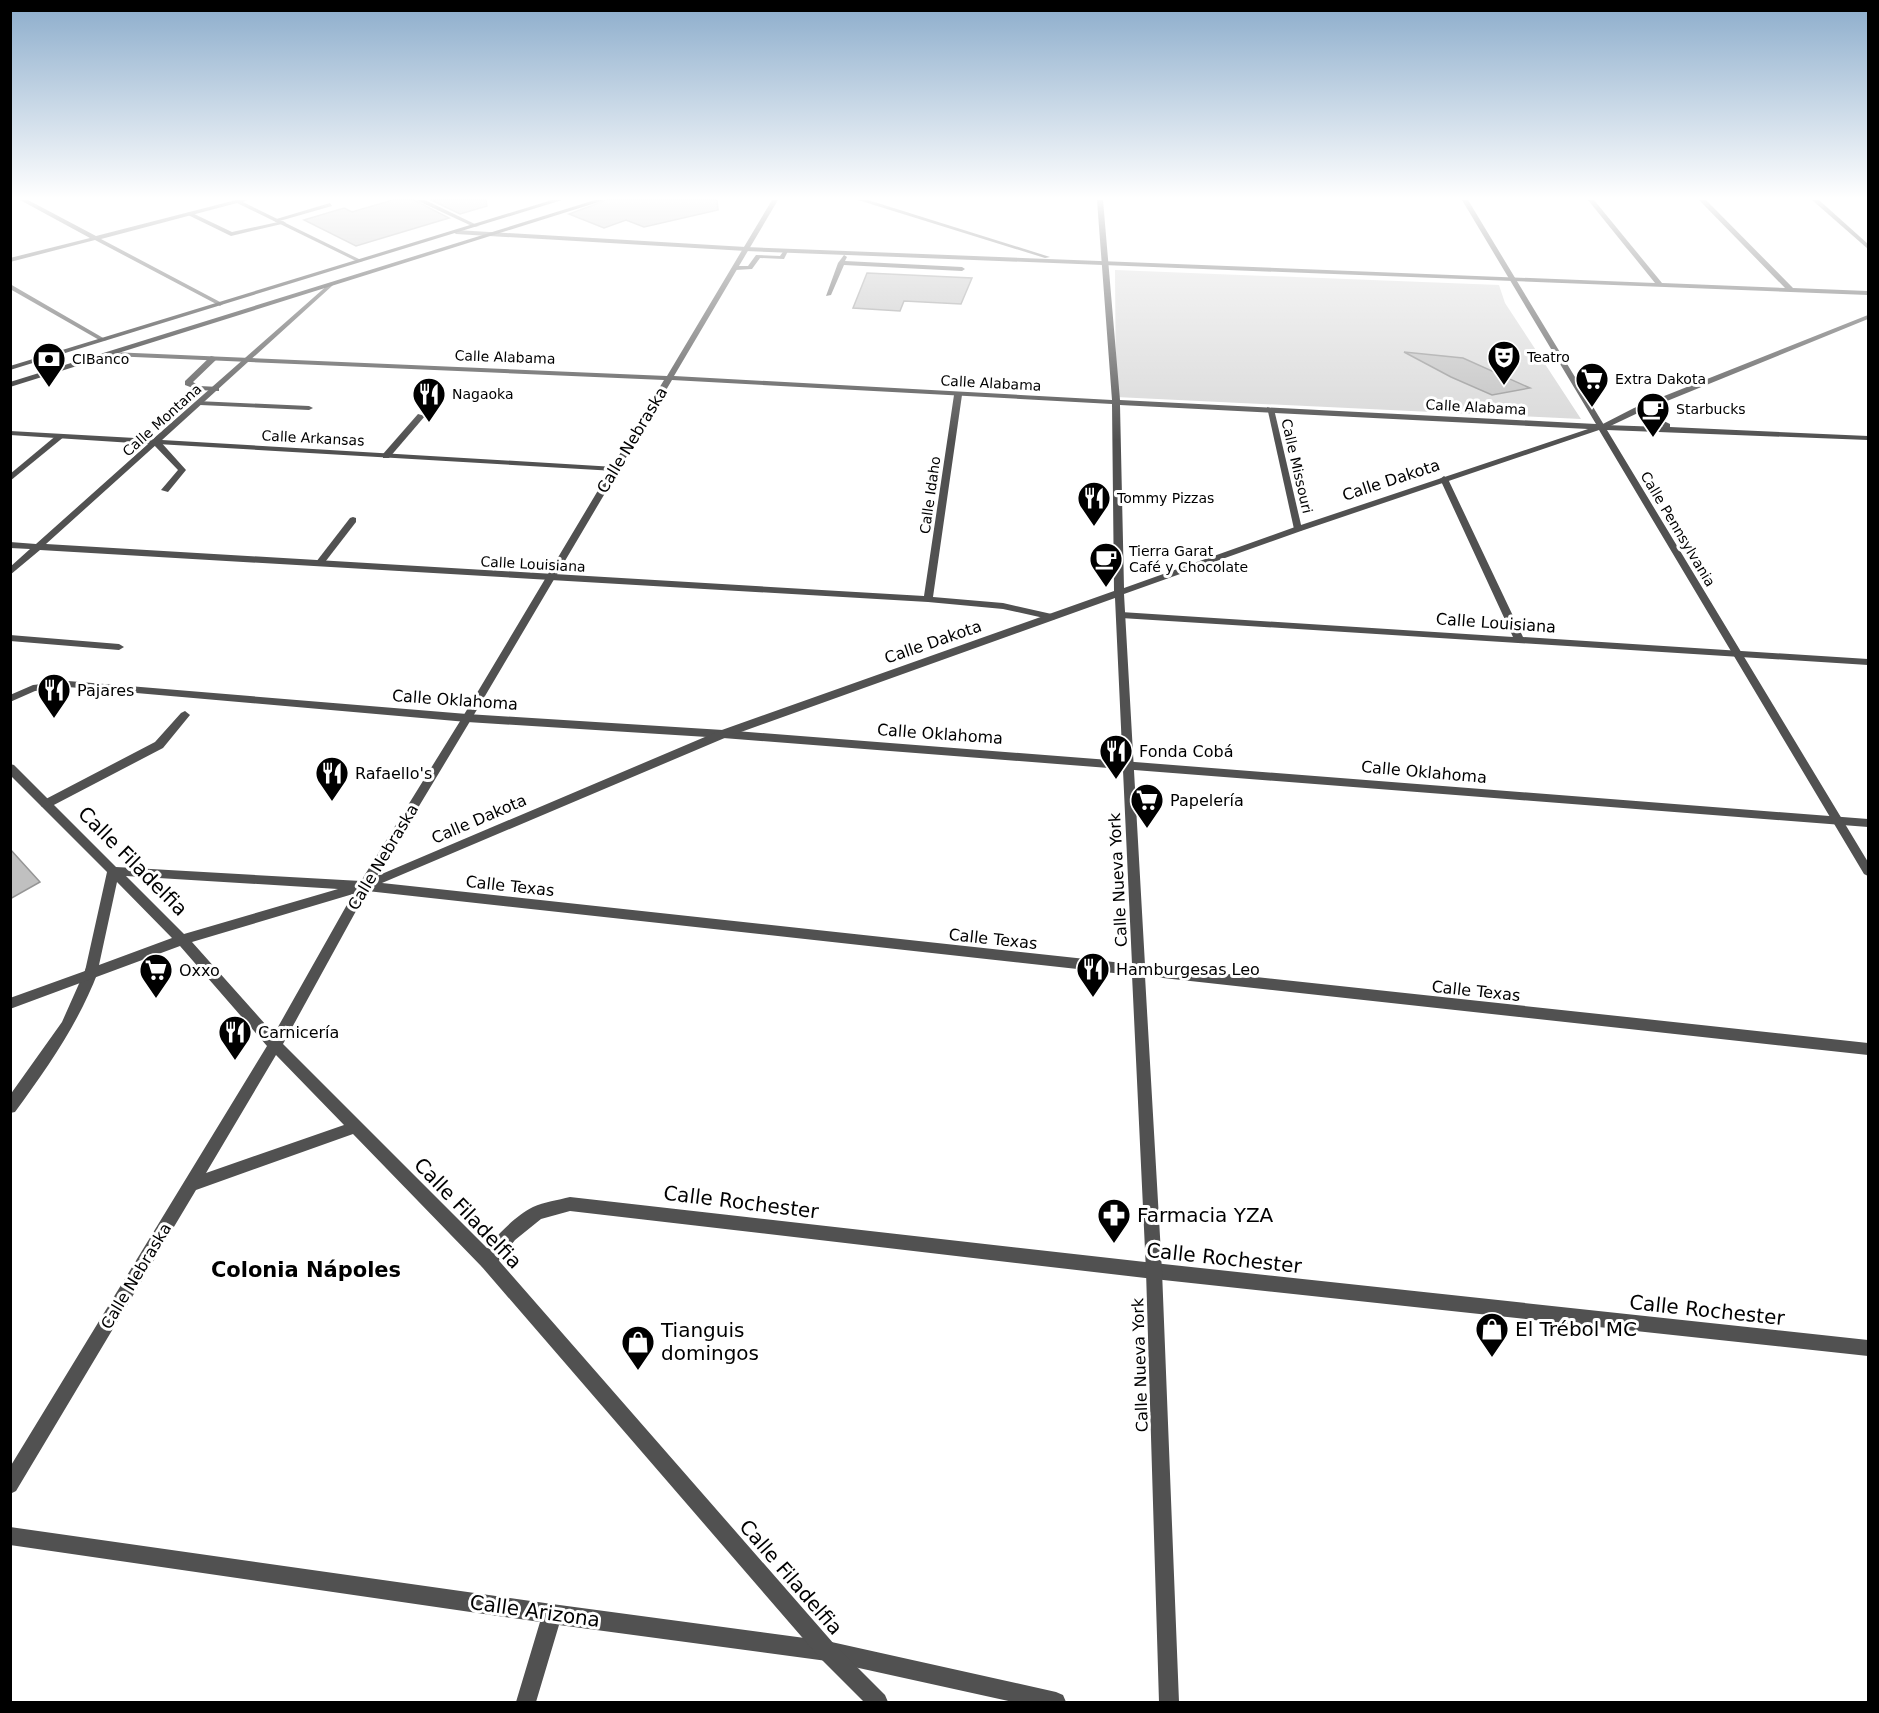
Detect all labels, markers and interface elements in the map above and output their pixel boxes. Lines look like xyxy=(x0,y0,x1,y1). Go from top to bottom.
theatre icon: Teatro xyxy=(1486,339,1522,386)
bank icon: CIBanco xyxy=(31,341,67,388)
street label: Calle Alabama xyxy=(454,347,556,367)
place label: Teatro xyxy=(1526,349,1570,365)
place label: CIBanco xyxy=(72,351,129,367)
supermarket icon: Extra Dakota xyxy=(1574,361,1610,408)
place label: Extra Dakota xyxy=(1615,371,1706,387)
street label: Calle Alabama xyxy=(940,372,1042,394)
restaurant icon: Nagaoka xyxy=(411,376,447,423)
street label: Calle Montana xyxy=(119,381,205,459)
street label: Calle Nebraska xyxy=(593,384,671,496)
place label: Nagaoka xyxy=(452,386,514,402)
cafe icon: Starbucks xyxy=(1635,391,1671,438)
street label: Calle Alabama xyxy=(1425,396,1527,418)
place label: Starbucks xyxy=(1676,401,1746,417)
street label: Calle Missouri xyxy=(1278,417,1316,515)
street label: Calle Arkansas xyxy=(261,427,365,449)
street label: Calle Idaho xyxy=(917,455,943,535)
street label: Calle Dakota xyxy=(1340,455,1442,505)
street label: Calle Pennsylvania xyxy=(1637,469,1719,589)
restaurant icon: Tommy Pizzas xyxy=(1076,480,1112,527)
place label: Tommy Pizzas xyxy=(1116,490,1214,506)
cafe icon: Tierra Garat Café y Chocolate xyxy=(1088,541,1124,588)
place label: Tierra Garat Café y Chocolate xyxy=(1128,543,1248,575)
street label: Calle Louisiana xyxy=(480,553,586,575)
street label: Calle Louisiana xyxy=(1435,609,1557,637)
street label: Calle Dakota xyxy=(882,616,984,668)
restaurant icon: Pajares xyxy=(36,672,72,719)
place label: Pajares xyxy=(77,681,134,700)
street label: Calle Oklahoma xyxy=(391,686,519,714)
street label: Calle Oklahoma xyxy=(876,720,1004,748)
restaurant icon: Fonda Cobá xyxy=(1098,733,1134,780)
place label: Fonda Cobá xyxy=(1139,742,1234,761)
restaurant icon: Rafaello's xyxy=(314,755,350,802)
street label: Calle Oklahoma xyxy=(1360,757,1488,787)
place label: Rafaello's xyxy=(355,764,432,783)
supermarket icon: Papelería xyxy=(1129,782,1165,829)
street label: Calle Dakota xyxy=(429,790,529,848)
place label: Papelería xyxy=(1170,791,1244,810)
street label: Calle Filadelfia xyxy=(73,801,193,921)
street label: Calle Nebraska xyxy=(344,801,422,913)
street label: Calle Nueva York xyxy=(1105,812,1131,948)
street label: Calle Texas xyxy=(465,872,555,900)
street label: Calle Texas xyxy=(948,925,1038,953)
restaurant icon: Hamburgesas Leo xyxy=(1075,951,1111,998)
supermarket icon: Oxxo xyxy=(138,952,174,999)
place label: Hamburgesas Leo xyxy=(1116,960,1260,979)
place label: Oxxo xyxy=(179,961,220,980)
street label: Calle Texas xyxy=(1431,977,1521,1005)
restaurant icon: Carnicería xyxy=(217,1014,253,1061)
place label: Carnicería xyxy=(258,1023,339,1042)
street label: Calle Filadelfia xyxy=(409,1153,527,1273)
street label: Calle Rochester xyxy=(662,1181,821,1224)
pharmacy icon: Farmacia YZA xyxy=(1096,1197,1132,1244)
place label: Farmacia YZA xyxy=(1137,1203,1274,1227)
street label: Calle Nebraska xyxy=(97,1220,175,1332)
street label: Calle Rochester xyxy=(1145,1238,1304,1278)
district label: Colonia Nápoles xyxy=(211,1258,401,1282)
street label: Calle Rochester xyxy=(1628,1290,1787,1330)
street label: Calle Nueva York xyxy=(1128,1297,1152,1432)
shop icon: El Trébol MC xyxy=(1474,1311,1510,1358)
place label: El Trébol MC xyxy=(1515,1317,1637,1341)
place label: Tianguis domingos xyxy=(660,1318,759,1365)
shop icon: Tianguis domingos xyxy=(620,1324,656,1371)
street label: Calle Filadelfia xyxy=(734,1514,848,1640)
street label: Calle Arizona xyxy=(468,1590,602,1632)

